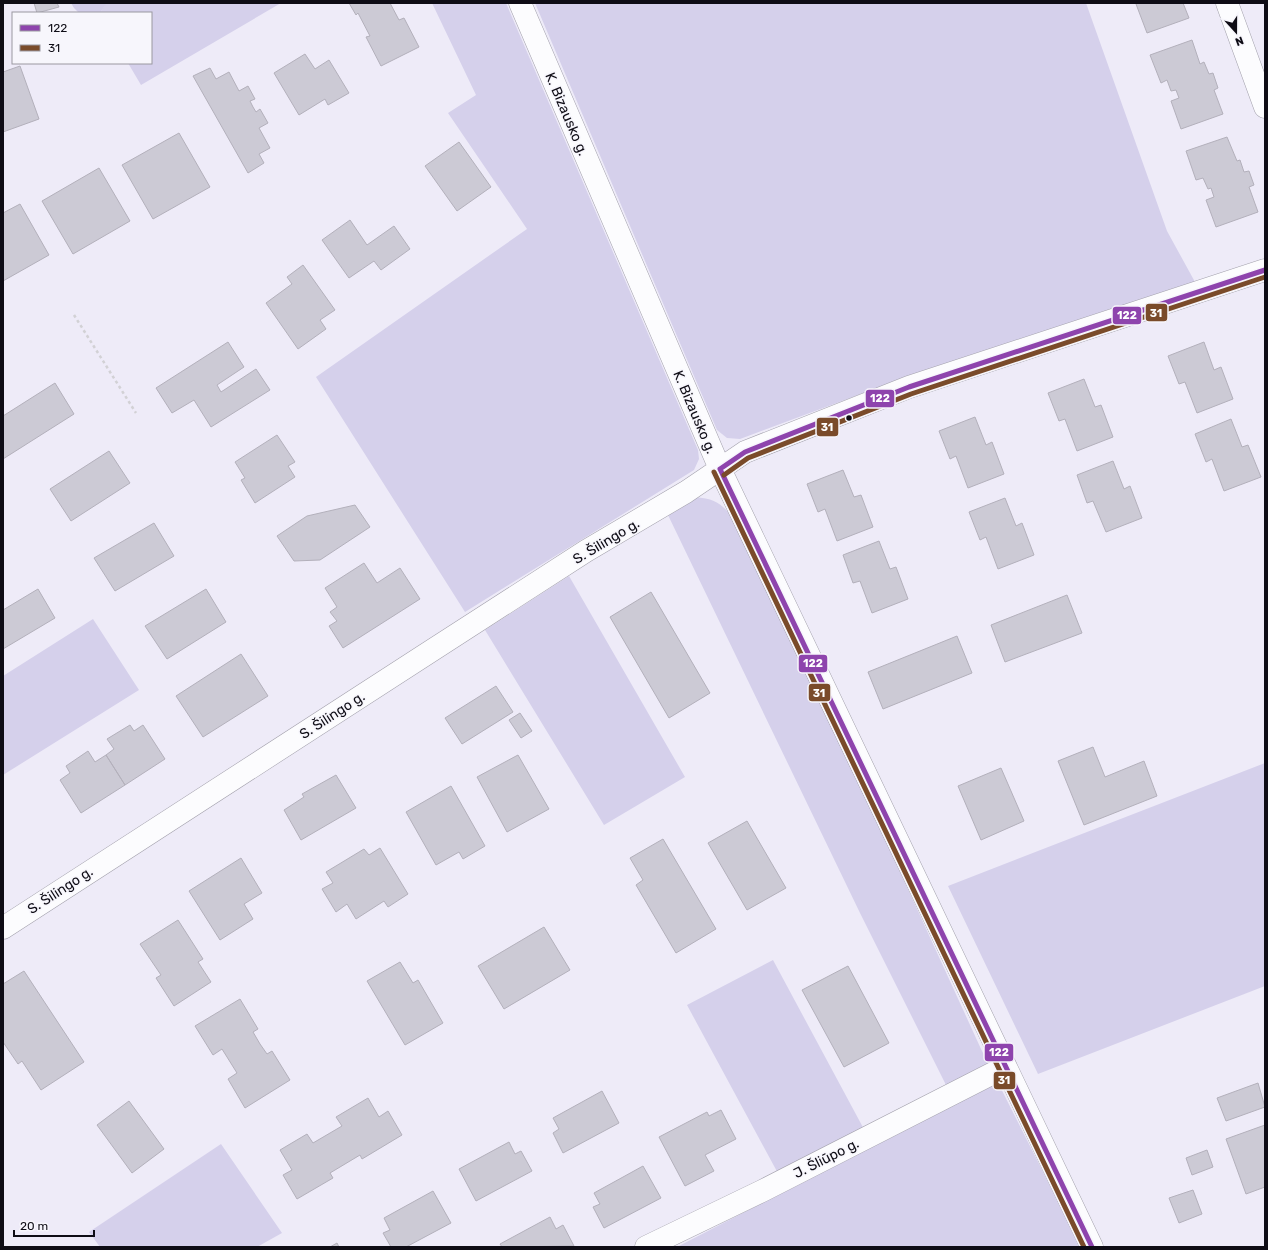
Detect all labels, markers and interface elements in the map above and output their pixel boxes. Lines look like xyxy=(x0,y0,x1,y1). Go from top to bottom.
legend xyxy=(12,12,152,64)
north arrow xyxy=(1216,12,1256,52)
text: 122 xyxy=(48,21,67,35)
text: N xyxy=(1233,33,1245,48)
text: 31 xyxy=(48,41,60,55)
street label: K. Bizausko g. xyxy=(541,70,592,158)
line badge: 31 xyxy=(1145,303,1168,322)
line badge: 122 xyxy=(1112,306,1142,325)
text: 31 xyxy=(1150,307,1162,320)
text: 122 xyxy=(1117,309,1137,322)
street label: K. Bizausko g. xyxy=(669,368,720,456)
line badge: 122 xyxy=(865,389,895,408)
text: 122 xyxy=(870,392,890,405)
unlabelled marker xyxy=(844,413,854,423)
line badge: 31 xyxy=(816,417,839,437)
text: 31 xyxy=(821,421,833,434)
street label: S. Šilingo g. xyxy=(569,514,643,568)
line badge: 122 xyxy=(798,654,828,673)
text: 122 xyxy=(803,657,823,670)
line badge: 31 xyxy=(808,683,831,702)
street label: S. Šilingo g. xyxy=(296,687,368,743)
text: 31 xyxy=(813,687,825,700)
street label: S. Šilingo g. xyxy=(24,862,96,918)
line badge: 122 xyxy=(984,1043,1014,1062)
text: 122 xyxy=(989,1046,1009,1059)
line badge: 31 xyxy=(993,1071,1016,1090)
text: 31 xyxy=(998,1074,1010,1087)
street label: J. Šliūpo g. xyxy=(790,1134,862,1182)
scale bar xyxy=(14,1212,94,1238)
text: 20 m xyxy=(20,1219,48,1233)

